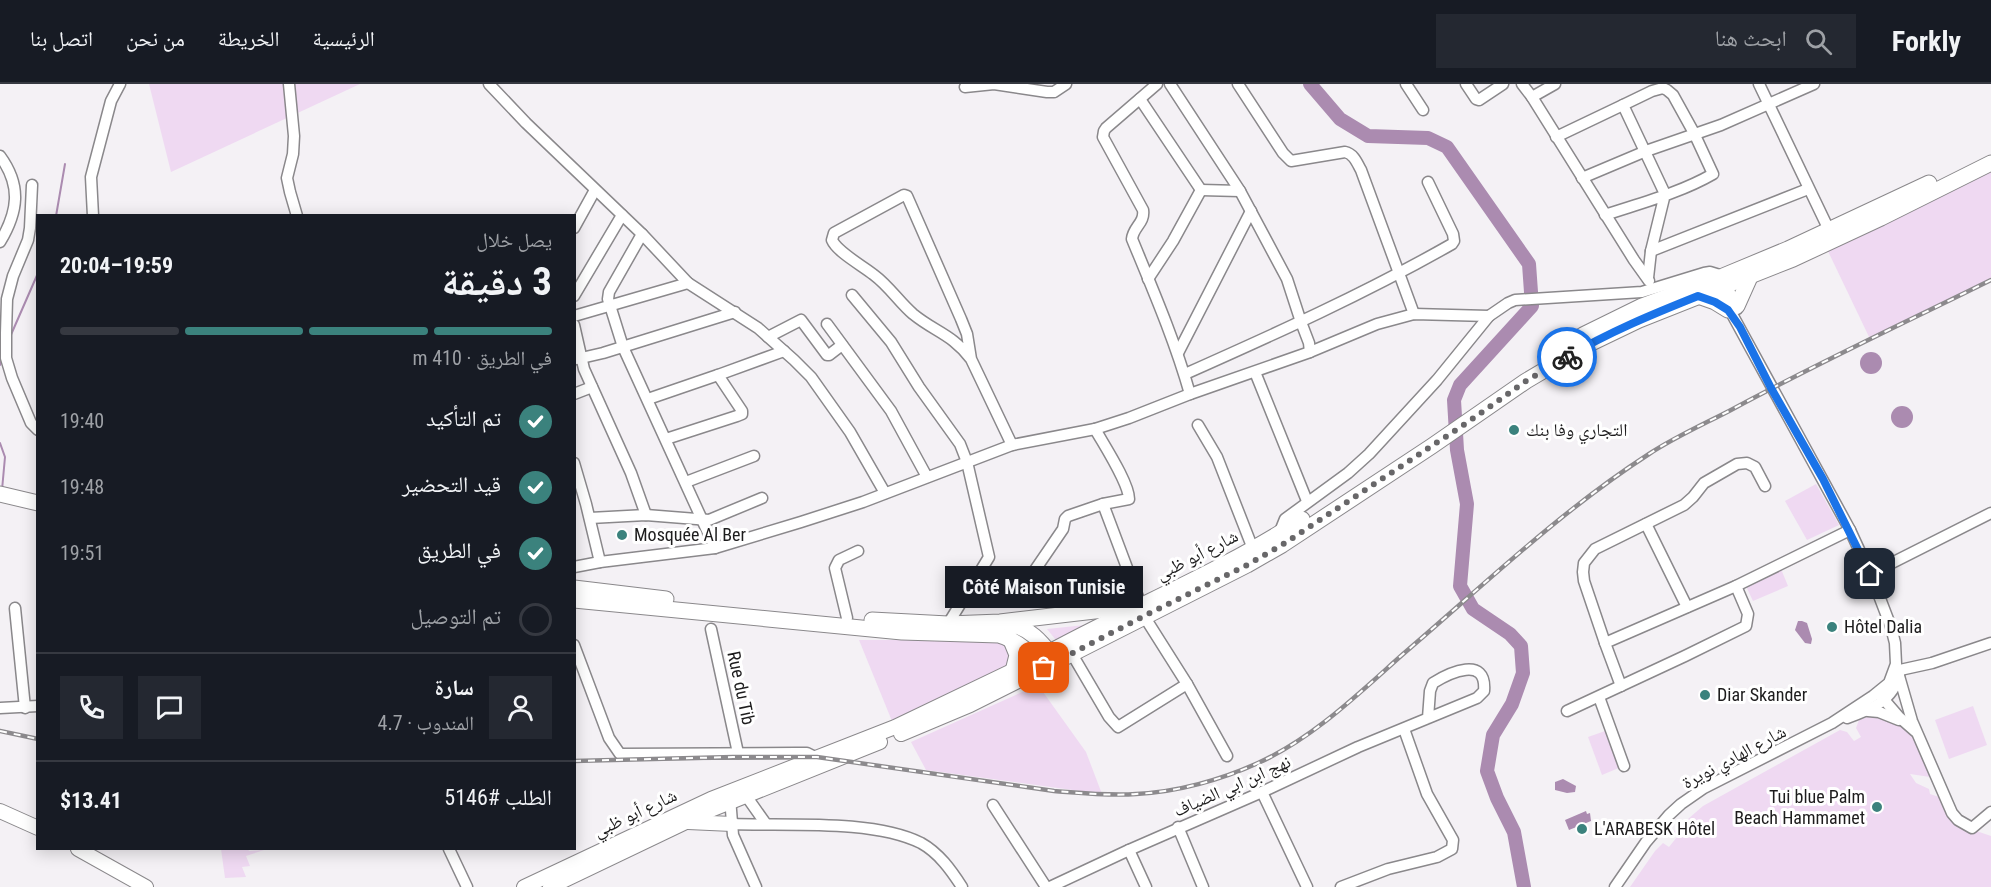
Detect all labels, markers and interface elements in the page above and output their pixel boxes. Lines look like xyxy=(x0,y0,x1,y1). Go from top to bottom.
search box xyxy=(1436,14,1856,68)
icon: search xyxy=(1802,25,1835,58)
text: Forkly xyxy=(1892,25,1961,58)
text: ابحث هنا xyxy=(1715,26,1787,51)
text: اتصل بنا xyxy=(30,27,93,51)
text: من نحن xyxy=(126,27,185,51)
text: الخريطة xyxy=(218,27,280,51)
text: الرئيسية xyxy=(313,27,375,51)
text: يصل خلال xyxy=(476,228,552,252)
text: 19:59–20:04 xyxy=(60,253,173,278)
text: 3 دقيقة xyxy=(441,259,552,305)
courier xyxy=(1537,327,1597,387)
icon: bike xyxy=(1551,341,1584,374)
text: في الطريق · 410 m xyxy=(413,346,552,370)
icon: check xyxy=(519,405,552,438)
text: تم التأكيد xyxy=(426,406,501,431)
text: 19:40 xyxy=(60,409,104,433)
place label: التجاري وفا بنك xyxy=(1526,419,1627,445)
marker: التجاري وفا بنك xyxy=(1507,423,1521,437)
icon: check xyxy=(519,471,552,504)
text: قيد التحضير xyxy=(402,472,501,497)
text: 19:48 xyxy=(60,475,104,499)
place label: Mosquée Al Ber xyxy=(634,524,746,545)
street label: شارع أبو ظبي xyxy=(1152,525,1244,588)
marker: Mosquée Al Ber xyxy=(615,528,629,542)
icon: check xyxy=(519,537,552,570)
text: في الطريق xyxy=(417,538,501,563)
text: 19:51 xyxy=(60,541,104,565)
pin xyxy=(1844,548,1895,599)
icon: home xyxy=(1853,557,1886,590)
callout: Côté Maison Tunisie xyxy=(945,566,1143,608)
text: Côté Maison Tunisie xyxy=(963,575,1125,599)
text: تم التوصيل xyxy=(410,604,501,629)
place label: Hôtel Dalia xyxy=(1844,616,1922,637)
marker: Hôtel Dalia xyxy=(1825,620,1839,634)
pin xyxy=(1018,642,1069,693)
street label: Rue du Tib xyxy=(723,649,760,727)
icon: bag xyxy=(1027,651,1060,684)
text: سارة xyxy=(435,675,474,700)
button: phone xyxy=(60,676,123,739)
button: chat xyxy=(138,676,201,739)
button: person xyxy=(489,676,552,739)
place label: Diar Skander xyxy=(1717,684,1808,705)
marker: Diar Skander xyxy=(1698,688,1712,702)
text: المندوب · 4.7 xyxy=(378,711,474,735)
street label: شارع الهادي نويرة xyxy=(1678,720,1791,797)
street label: نهج ابن ابي الضياف xyxy=(1170,750,1295,825)
street label: شارع أبو ظبي xyxy=(590,784,682,845)
text: الطلب #5146 xyxy=(444,785,552,810)
place label: Tui blue Palm Beach Hammamet xyxy=(1734,786,1865,828)
text: $13.41 xyxy=(60,788,122,813)
marker: Tui blue Palm Beach Hammamet xyxy=(1870,800,1884,814)
place label: L'ARABESK Hôtel xyxy=(1594,818,1715,839)
marker: L'ARABESK Hôtel xyxy=(1575,822,1589,836)

